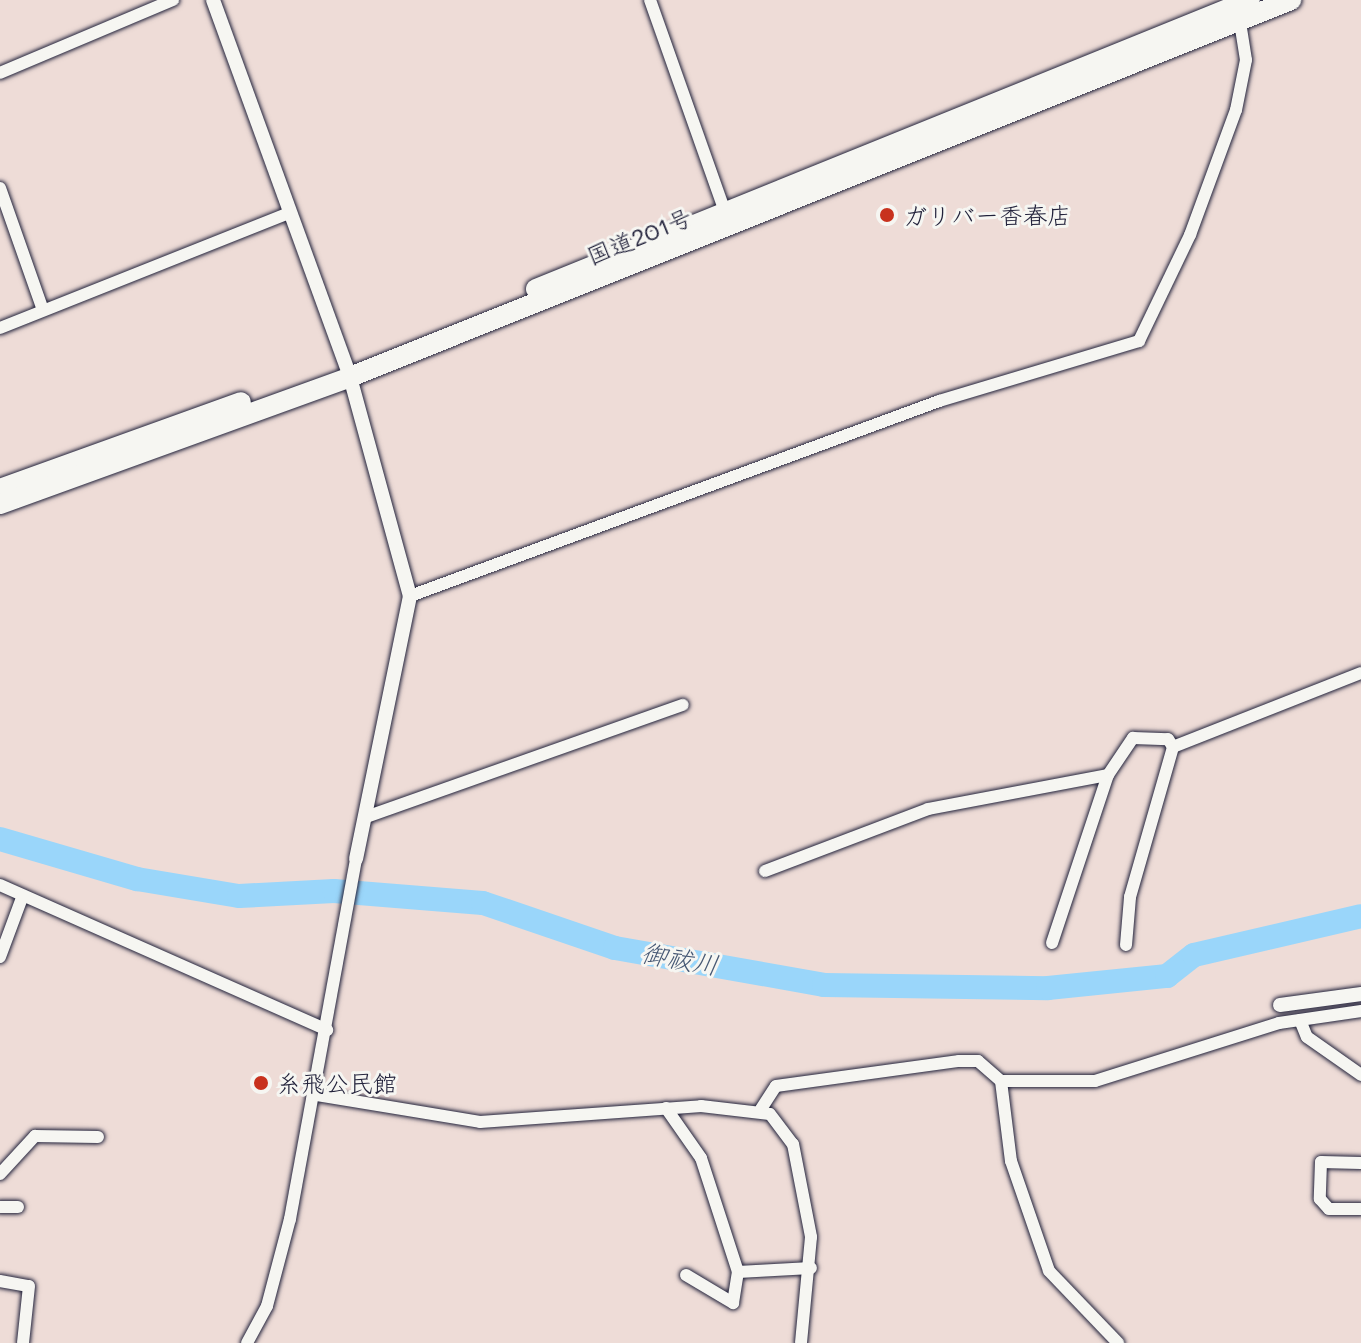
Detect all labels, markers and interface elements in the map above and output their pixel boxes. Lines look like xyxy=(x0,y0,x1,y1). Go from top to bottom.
place label: ガリバー香春店 xyxy=(903,201,1071,229)
street label: 国道201号 xyxy=(582,202,696,270)
marker: ガリバー香春店 xyxy=(878,206,896,224)
water label: 御祓川 xyxy=(639,937,721,981)
place label: 糸飛公民館 xyxy=(277,1069,397,1097)
marker: 糸飛公民館 xyxy=(252,1074,270,1092)

